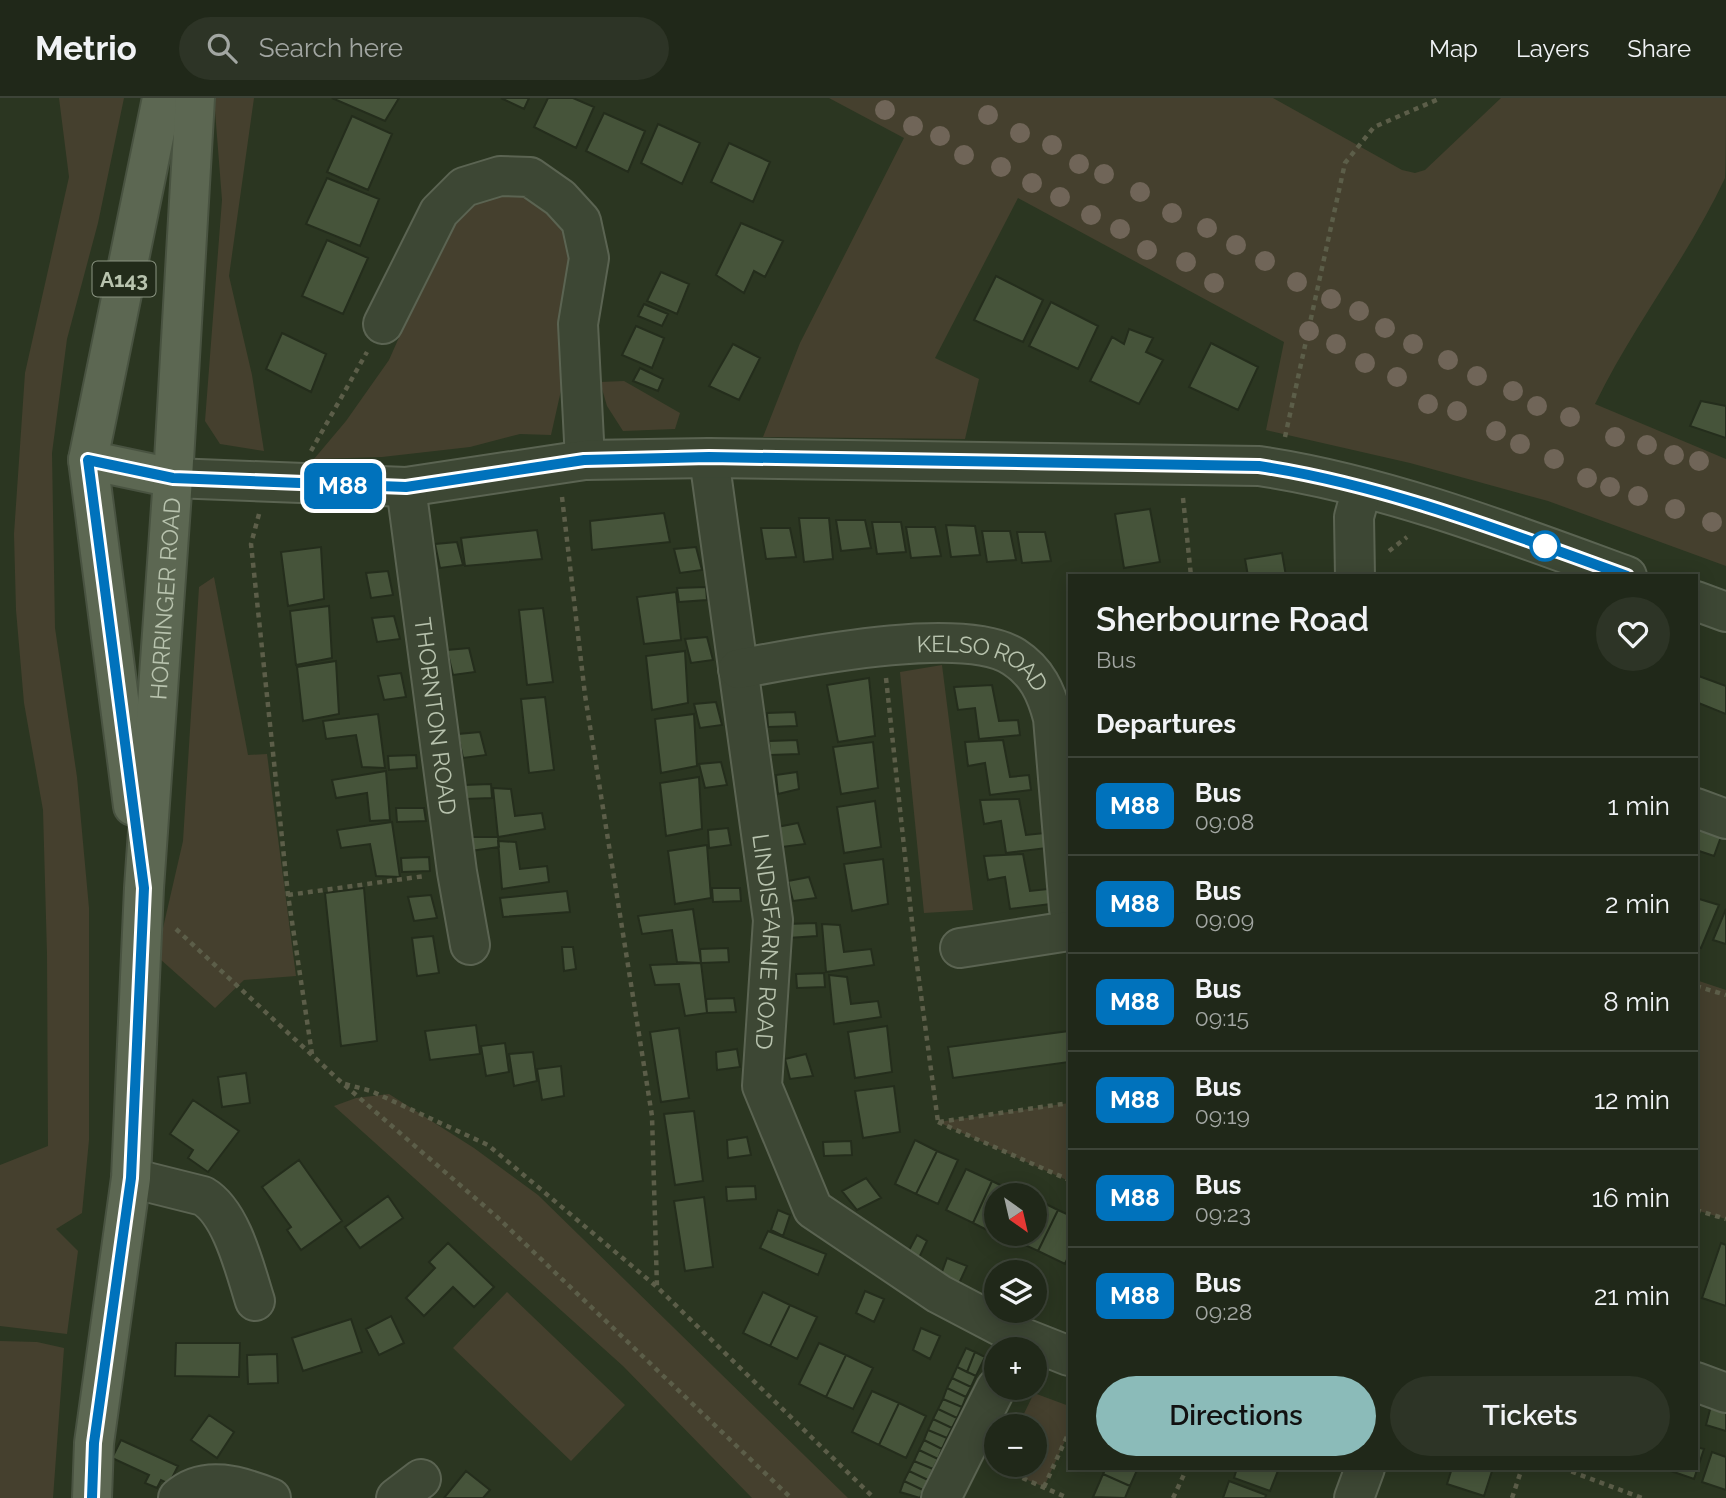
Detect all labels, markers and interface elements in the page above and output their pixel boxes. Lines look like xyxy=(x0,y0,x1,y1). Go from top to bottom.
search box xyxy=(179,17,669,80)
text: Metrio xyxy=(35,29,137,68)
icon: search xyxy=(203,29,241,67)
text: Search here xyxy=(259,33,403,63)
text: Map xyxy=(1429,34,1478,63)
text: Layers xyxy=(1516,34,1589,63)
text: Share xyxy=(1627,34,1691,63)
road number: A143 xyxy=(92,262,156,296)
line badge: M88 xyxy=(303,463,383,509)
text: M88 xyxy=(318,471,368,500)
street label: HORRINGER ROAD xyxy=(144,496,185,701)
unlabelled marker xyxy=(1530,531,1560,561)
button: heart xyxy=(1596,597,1670,671)
text: Sherbourne Road xyxy=(1096,600,1369,639)
street label: THORNTON ROAD xyxy=(410,615,463,817)
street label: KELSO ROAD xyxy=(916,629,1054,696)
text: Bus xyxy=(1096,646,1136,673)
text: Departures xyxy=(1096,709,1236,739)
text: Bus xyxy=(1195,778,1241,808)
text: M88 xyxy=(1110,791,1160,820)
text: 1 min xyxy=(1608,791,1670,821)
text: 09:08 xyxy=(1195,808,1254,835)
street label: LINDISFARNE ROAD xyxy=(748,832,787,1051)
text: Bus xyxy=(1195,876,1241,906)
text: M88 xyxy=(1110,889,1160,918)
text: 2 min xyxy=(1605,889,1670,919)
text: 09:09 xyxy=(1195,906,1254,933)
text: Bus xyxy=(1195,974,1241,1004)
text: M88 xyxy=(1110,987,1160,1016)
text: 8 min xyxy=(1603,987,1670,1017)
text: 09:15 xyxy=(1195,1004,1249,1031)
text: Bus xyxy=(1195,1072,1241,1102)
text: M88 xyxy=(1110,1085,1160,1114)
text: 12 min xyxy=(1594,1085,1670,1115)
text: 09:19 xyxy=(1195,1102,1250,1129)
text: Bus xyxy=(1195,1170,1241,1200)
north arrow xyxy=(984,1183,1046,1246)
map controls xyxy=(984,1183,1047,1477)
text: M88 xyxy=(1110,1183,1160,1212)
text: 16 min xyxy=(1592,1183,1670,1213)
text: 09:23 xyxy=(1195,1200,1251,1227)
button: layers xyxy=(984,1260,1047,1323)
text: Bus xyxy=(1195,1268,1241,1298)
text: M88 xyxy=(1110,1281,1160,1310)
text: 21 min xyxy=(1594,1281,1670,1311)
text: 09:28 xyxy=(1195,1298,1252,1325)
button: + xyxy=(984,1337,1047,1400)
button: Directions xyxy=(1096,1376,1376,1456)
button: Tickets xyxy=(1390,1376,1670,1456)
button: − xyxy=(984,1414,1047,1477)

